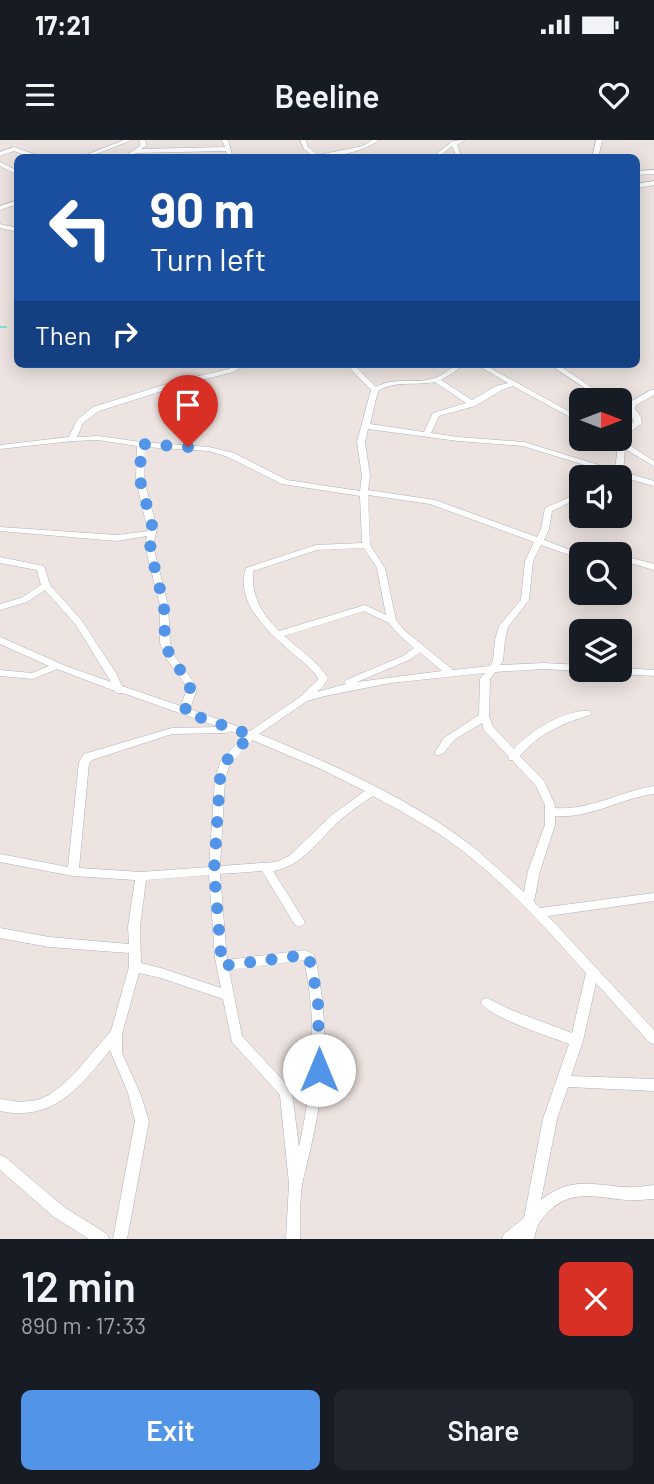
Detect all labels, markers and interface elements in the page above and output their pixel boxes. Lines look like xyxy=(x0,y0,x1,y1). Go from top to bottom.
text: 17:21 xyxy=(35,9,90,40)
icon: menu xyxy=(21,76,59,114)
text: Beeline xyxy=(275,76,379,114)
icon: heart xyxy=(595,76,633,114)
text: 90 m xyxy=(150,179,255,238)
icon: left xyxy=(35,182,126,273)
text: Turn left xyxy=(150,239,267,277)
icon: right xyxy=(106,315,144,353)
text: Then xyxy=(35,319,92,350)
pin xyxy=(158,375,218,447)
icon: arrive xyxy=(169,386,207,424)
north arrow xyxy=(569,388,632,452)
map controls xyxy=(569,388,632,682)
button: sound xyxy=(569,465,632,528)
button: search xyxy=(569,542,632,605)
button: layers xyxy=(569,619,632,682)
position arrow xyxy=(282,1033,356,1107)
text: 12 min xyxy=(21,1260,136,1310)
button: close xyxy=(559,1262,633,1336)
text: 890 m · 17:33 xyxy=(21,1311,146,1339)
button: Exit xyxy=(21,1390,320,1470)
button: Share xyxy=(334,1390,633,1470)

